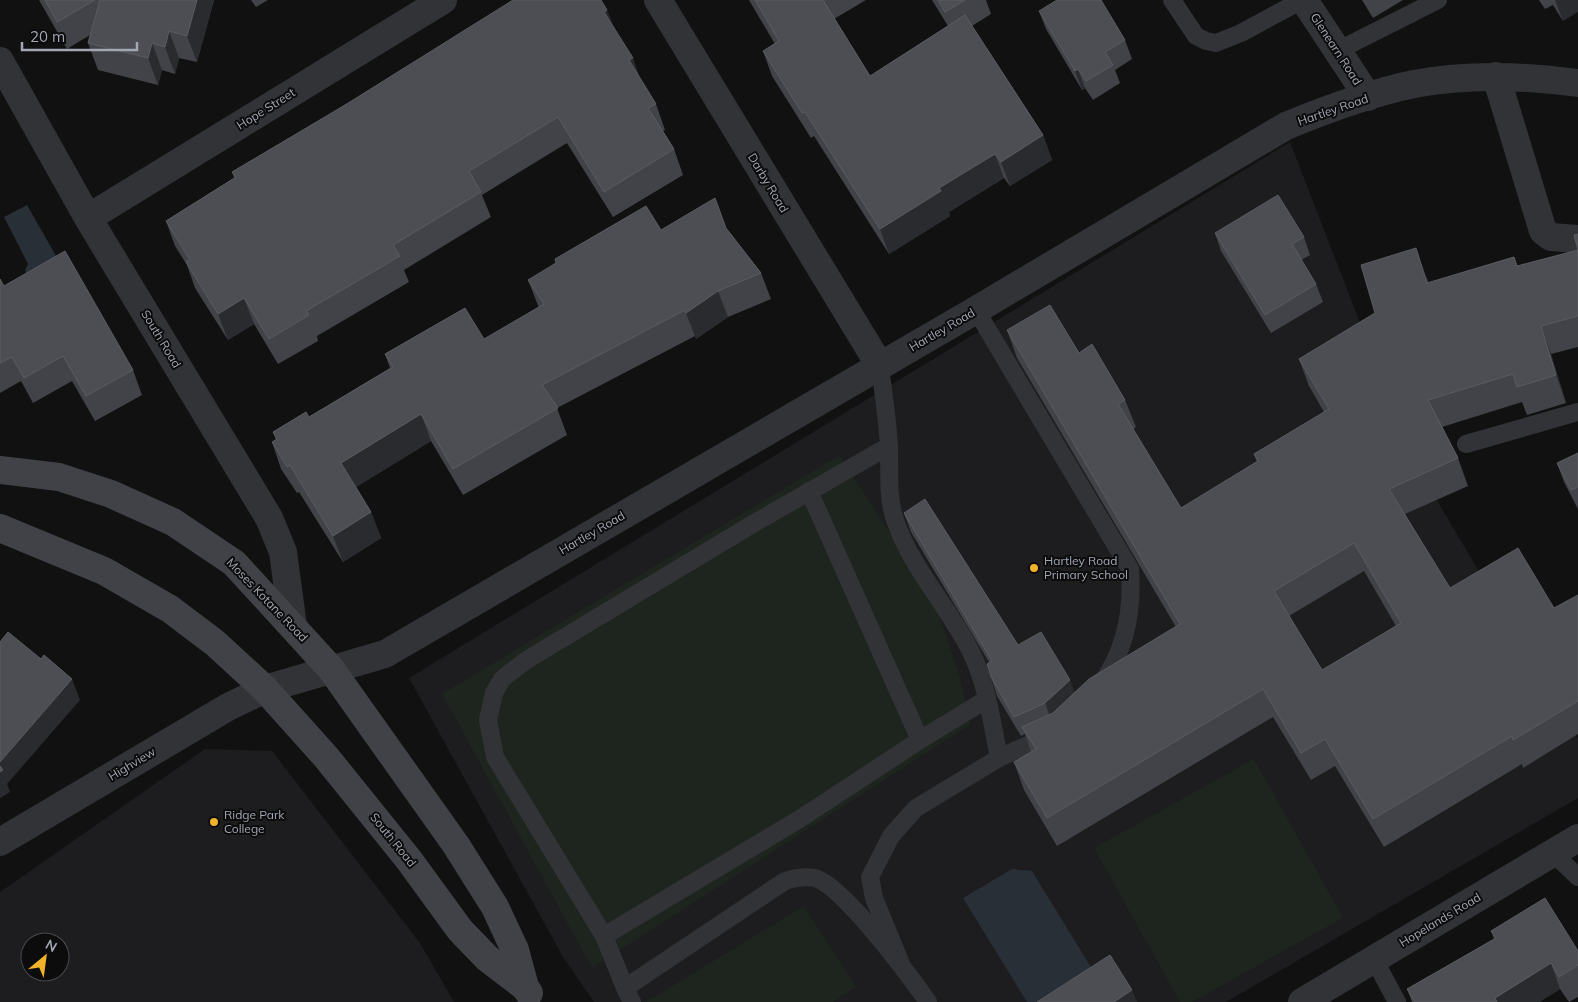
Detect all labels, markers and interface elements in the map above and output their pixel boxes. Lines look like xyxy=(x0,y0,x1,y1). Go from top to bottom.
street label: Glenearn Road xyxy=(1308,10,1365,88)
scale bar xyxy=(22,20,138,52)
text: 20 m xyxy=(30,27,65,46)
street label: Hope Street xyxy=(234,85,298,132)
street label: Hartley Road xyxy=(1296,90,1370,129)
street label: Darby Road xyxy=(745,150,792,215)
street label: Hartley Road xyxy=(906,305,977,354)
street label: South Road xyxy=(138,307,185,370)
street label: Hartley Road xyxy=(556,508,627,557)
place label: Hartley Road Primary School xyxy=(1044,553,1128,582)
street label: Moses Kotane Road xyxy=(224,555,311,645)
marker: Hartley Road Primary School xyxy=(1028,562,1040,574)
street label: Highview xyxy=(105,743,159,783)
place label: Ridge Park College xyxy=(224,807,285,836)
street label: South Road xyxy=(367,810,420,870)
marker: Ridge Park College xyxy=(208,816,220,828)
street label: Hopelands Road xyxy=(1396,889,1483,950)
north arrow xyxy=(20,932,70,982)
text: N xyxy=(42,935,60,956)

